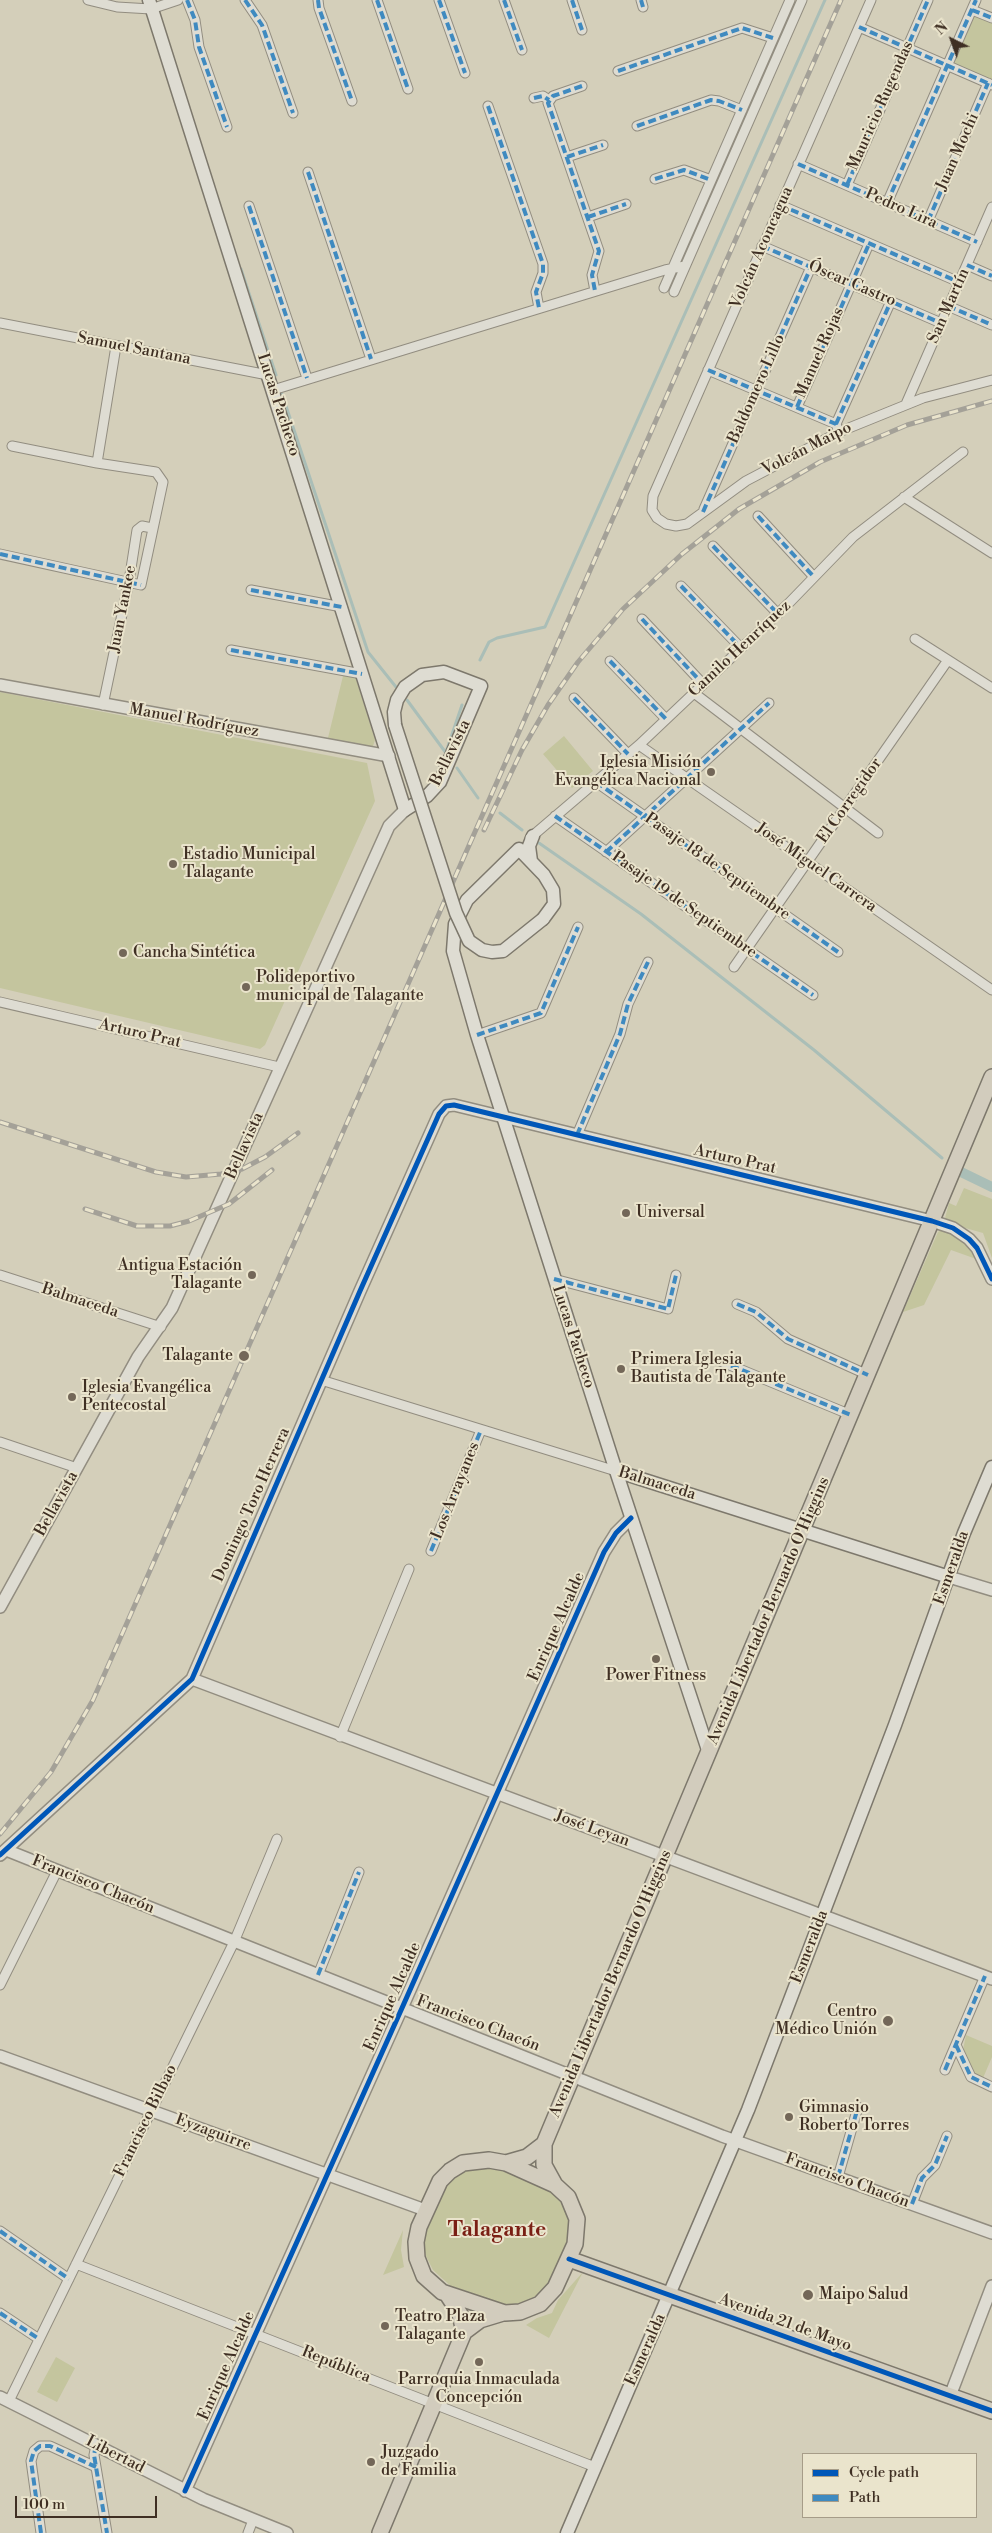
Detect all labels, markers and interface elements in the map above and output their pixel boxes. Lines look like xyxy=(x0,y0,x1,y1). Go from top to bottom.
north arrow xyxy=(927,15,977,65)
text: N xyxy=(932,18,952,39)
street label: Mauricio Rugendas xyxy=(844,38,918,174)
street label: Juan Mochi xyxy=(932,110,984,194)
street label: Volcán Aconcagua xyxy=(726,184,798,312)
street label: Pedro Lira xyxy=(862,185,940,233)
street label: Óscar Castro xyxy=(805,257,899,311)
street label: San Martín xyxy=(924,265,974,347)
street label: Manuel Rojas xyxy=(791,305,849,401)
street label: Samuel Santana xyxy=(76,329,192,369)
street label: Baldomero Lillo xyxy=(724,331,790,447)
street label: Lucas Pacheco xyxy=(252,351,304,459)
street label: Volcán Maipo xyxy=(759,418,855,480)
street label: Juan Yankee xyxy=(105,564,141,654)
street label: Camilo Henríquez xyxy=(685,597,795,701)
street label: Manuel Rodríguez xyxy=(127,700,261,742)
street label: Bellavista xyxy=(427,717,475,789)
place label: Iglesia Misión Evangélica Nacional xyxy=(555,753,701,791)
street label: El Corregidor xyxy=(814,755,886,847)
marker: Iglesia Misión Evangélica Nacional xyxy=(705,766,717,778)
street label: Pasaje 18 de Septiembre xyxy=(640,809,794,925)
street label: José Miguel Carrera xyxy=(752,819,880,917)
place label: Estadio Municipal Talagante xyxy=(183,845,315,883)
street label: Pasaje 19 de Septiembre xyxy=(608,847,760,963)
marker: Estadio Municipal Talagante xyxy=(167,858,179,870)
place label: Cancha Sintética xyxy=(133,943,255,963)
marker: Cancha Sintética xyxy=(117,947,129,959)
place label: Polideportivo municipal de Talagante xyxy=(256,968,424,1006)
marker: Polideportivo municipal de Talagante xyxy=(240,981,252,993)
street label: Arturo Prat xyxy=(97,1015,183,1053)
street label: Bellavista xyxy=(222,1110,268,1182)
street label: Arturo Prat xyxy=(692,1141,778,1179)
place label: Universal xyxy=(636,1203,705,1223)
marker: Universal xyxy=(620,1207,632,1219)
place label: Antigua Estación Talagante xyxy=(118,1256,242,1294)
marker: Antigua Estación Talagante xyxy=(246,1269,258,1281)
street label: Balmaceda xyxy=(39,1280,121,1322)
street label: Lucas Pacheco xyxy=(547,1283,599,1391)
place label: Talagante xyxy=(162,1346,233,1366)
marker: Talagante xyxy=(237,1349,251,1363)
place label: Primera Iglesia Bautista de Talagante xyxy=(631,1350,786,1388)
marker: Primera Iglesia Bautista de Talagante xyxy=(615,1363,627,1375)
place label: Iglesia Evangélica Pentecostal xyxy=(82,1378,211,1416)
marker: Iglesia Evangélica Pentecostal xyxy=(66,1391,78,1403)
street label: Domingo Toro Herrera xyxy=(209,1425,295,1585)
street label: Los Arrayanes xyxy=(428,1439,484,1543)
street label: Balmaceda xyxy=(616,1463,698,1505)
street label: Bellavista xyxy=(31,1468,83,1540)
street label: Avenida Libertador Bernardo O'Higgins xyxy=(704,1474,834,1748)
street label: Esmeralda xyxy=(930,1528,974,1608)
street label: Enrique Alcalde xyxy=(524,1570,590,1684)
marker: Power Fitness xyxy=(650,1653,662,1665)
place label: Power Fitness xyxy=(606,1666,706,1686)
street label: José Leyan xyxy=(552,1807,632,1851)
street label: Avenida Libertador Bernardo O'Higgins xyxy=(546,1847,676,2121)
street label: Francisco Chacón xyxy=(29,1852,157,1918)
street label: Esmeralda xyxy=(787,1908,833,1986)
street label: Enrique Alcalde xyxy=(360,1940,426,2054)
street label: Francisco Chacón xyxy=(414,1992,542,2056)
place label: Centro Médico Unión xyxy=(775,2002,877,2040)
marker: Centro Médico Unión xyxy=(881,2014,895,2028)
street label: Francisco Bilbao xyxy=(110,2062,182,2180)
place label: Gimnasio Roberto Torres xyxy=(799,2098,909,2136)
street label: Eyzaguirre xyxy=(172,2110,254,2156)
marker: Gimnasio Roberto Torres xyxy=(783,2111,795,2123)
street label: Francisco Chacón xyxy=(782,2150,912,2212)
district label: Talagante xyxy=(448,2218,546,2244)
place label: Maipo Salud xyxy=(819,2285,908,2305)
marker: Maipo Salud xyxy=(801,2288,815,2302)
street label: Avenida 21 de Mayo xyxy=(716,2290,854,2356)
place label: Teatro Plaza Talagante xyxy=(395,2307,485,2345)
street label: Enrique Alcalde xyxy=(194,2309,260,2423)
street label: Esmeralda xyxy=(622,2311,670,2389)
marker: Teatro Plaza Talagante xyxy=(379,2320,391,2332)
street label: República xyxy=(299,2342,373,2388)
marker: Parroquia Inmaculada Concepción xyxy=(473,2356,485,2368)
place label: Parroquia Inmaculada Concepción xyxy=(398,2370,560,2408)
street label: Libertad xyxy=(82,2432,148,2478)
place label: Juzgado de Familia xyxy=(381,2443,456,2481)
legend xyxy=(802,2453,977,2518)
marker: Juzgado de Familia xyxy=(365,2456,377,2468)
text: Cycle path xyxy=(849,2463,919,2482)
scale bar xyxy=(18,2486,160,2518)
text: Path xyxy=(849,2488,881,2507)
text: 100 m xyxy=(23,2495,65,2514)

